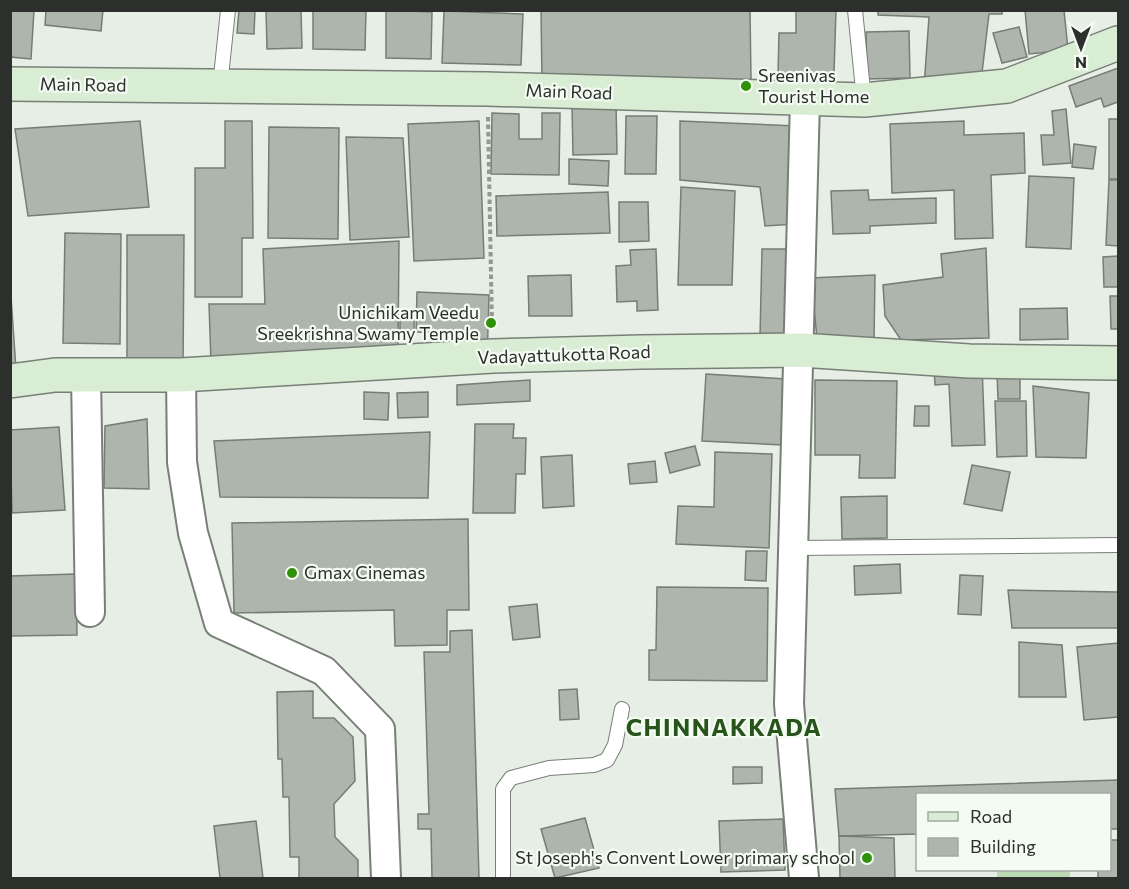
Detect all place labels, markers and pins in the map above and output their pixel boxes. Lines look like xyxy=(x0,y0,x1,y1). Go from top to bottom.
place label: Sreenivas Tourist Home xyxy=(758,64,869,107)
marker: Sreenivas Tourist Home xyxy=(739,79,753,93)
place label: Unichikam Veedu Sreekrishna Swamy Temple xyxy=(257,301,479,344)
marker: Unichikam Veedu Sreekrishna Swamy Temple xyxy=(484,316,498,330)
place label: Gmax Cinemas xyxy=(304,561,425,583)
marker: Gmax Cinemas xyxy=(285,566,299,580)
place label: St Joseph's Convent Lower primary school xyxy=(515,846,855,868)
marker: St Joseph's Convent Lower primary school xyxy=(860,851,874,865)

